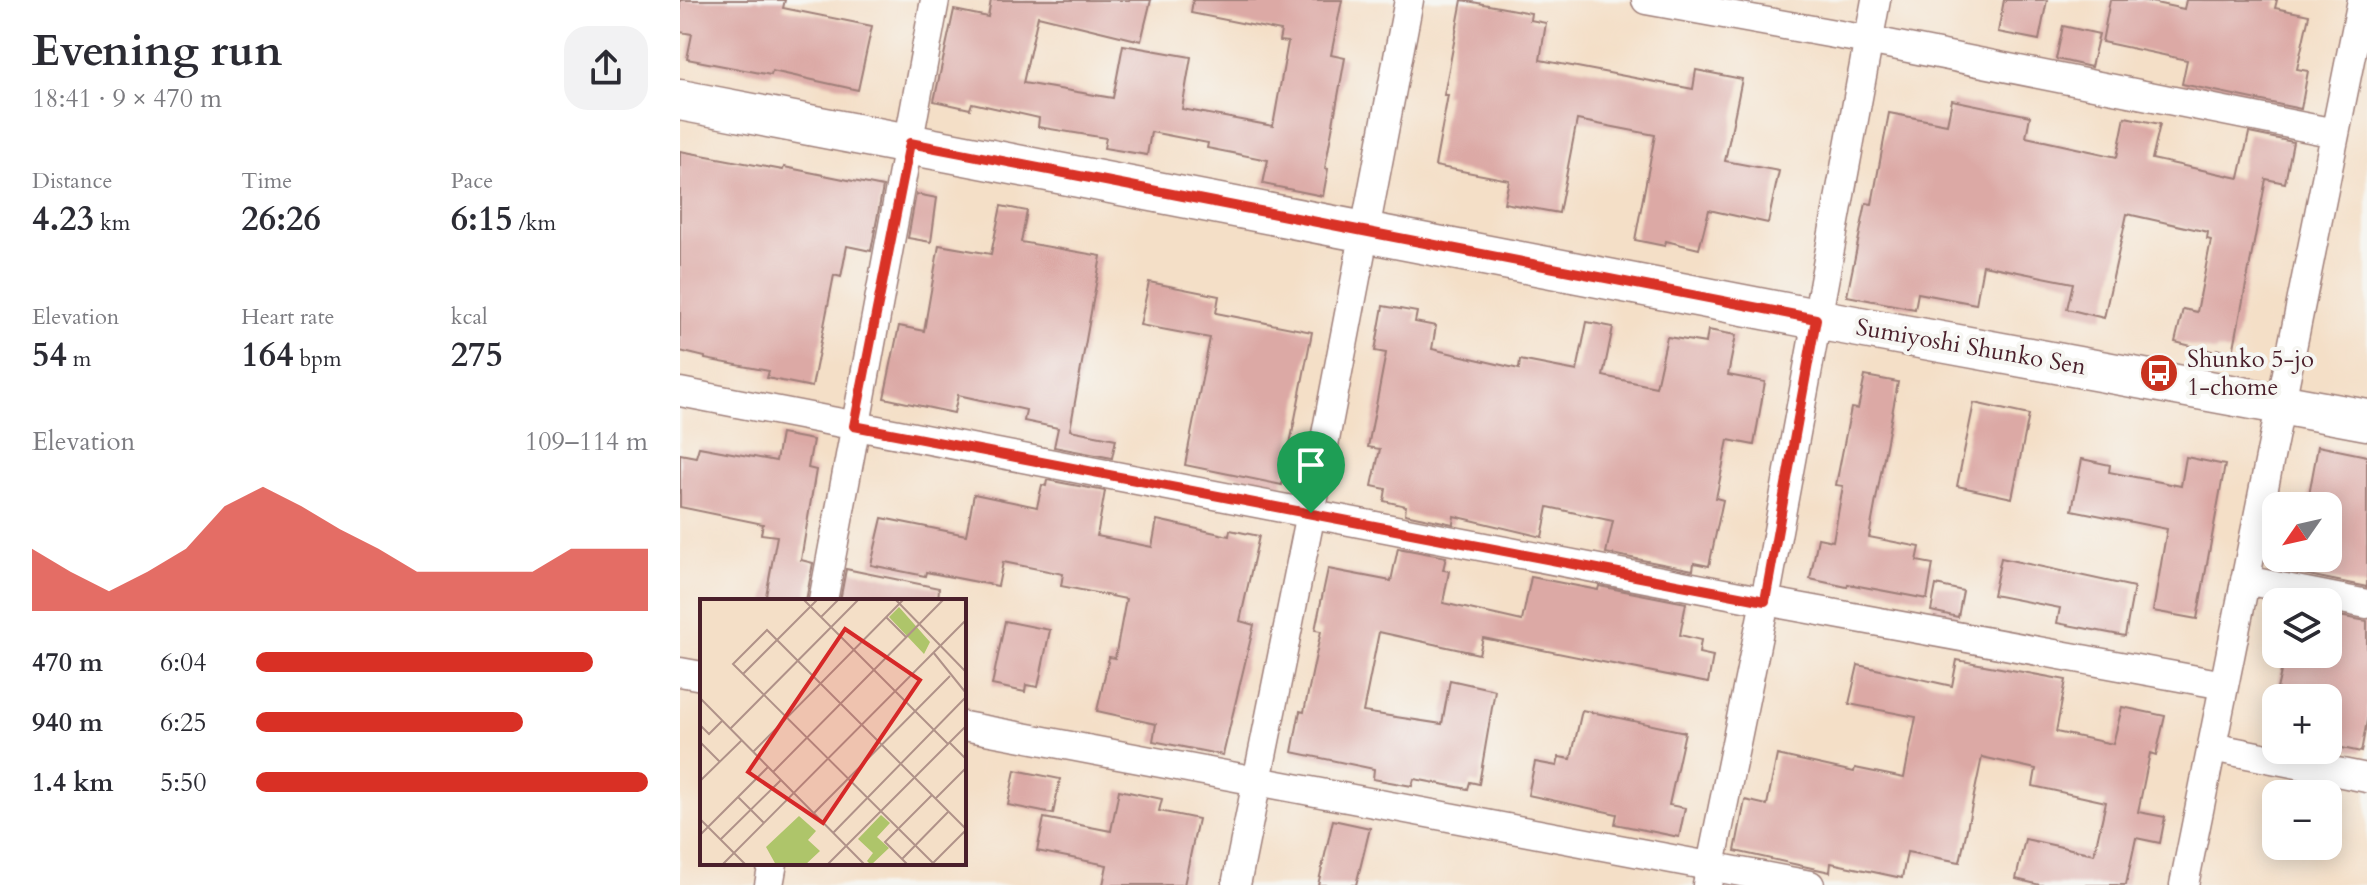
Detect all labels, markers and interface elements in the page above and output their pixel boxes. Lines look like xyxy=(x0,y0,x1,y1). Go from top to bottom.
text: Evening run xyxy=(32,21,282,81)
button: share xyxy=(564,26,648,110)
text: 18:41 · 9 × 470 m xyxy=(32,81,222,116)
text: Distance xyxy=(32,166,112,196)
text: Time xyxy=(241,166,292,196)
text: Pace xyxy=(451,166,493,196)
text: 4.23 xyxy=(32,196,94,242)
text: 26:26 xyxy=(241,196,321,242)
text: 6:15 xyxy=(451,196,513,242)
text: km xyxy=(94,208,130,238)
text: /km xyxy=(513,208,556,238)
text: Elevation xyxy=(32,302,119,332)
text: Heart rate xyxy=(241,302,335,332)
text: kcal xyxy=(451,302,488,332)
street label: Sumiyoshi Shunko Sen xyxy=(1853,311,2089,384)
text: 54 xyxy=(32,332,67,378)
text: 164 xyxy=(241,332,294,378)
text: 275 xyxy=(451,332,503,378)
place label: Shunko 5-jo 1-chome xyxy=(2187,343,2314,404)
text: m xyxy=(67,344,91,374)
text: bpm xyxy=(294,344,342,374)
bus stop icon: Shunko 5-jo 1-chome xyxy=(2138,352,2180,394)
text: Elevation xyxy=(32,424,135,459)
text: 109–114 m xyxy=(525,424,648,459)
pin xyxy=(1277,431,1345,513)
icon: arrive xyxy=(1289,443,1333,487)
north arrow xyxy=(2262,492,2342,572)
map controls xyxy=(2262,492,2342,860)
button: layers xyxy=(2262,588,2342,668)
inset map xyxy=(700,599,966,865)
text: 470 m xyxy=(32,645,103,680)
text: 6:04 xyxy=(160,645,207,680)
button: + xyxy=(2262,684,2342,764)
text: 940 m xyxy=(32,705,103,740)
text: 6:25 xyxy=(160,705,207,740)
text: 1.4 km xyxy=(32,765,113,800)
text: 5:50 xyxy=(160,765,207,800)
button: − xyxy=(2262,780,2342,860)

